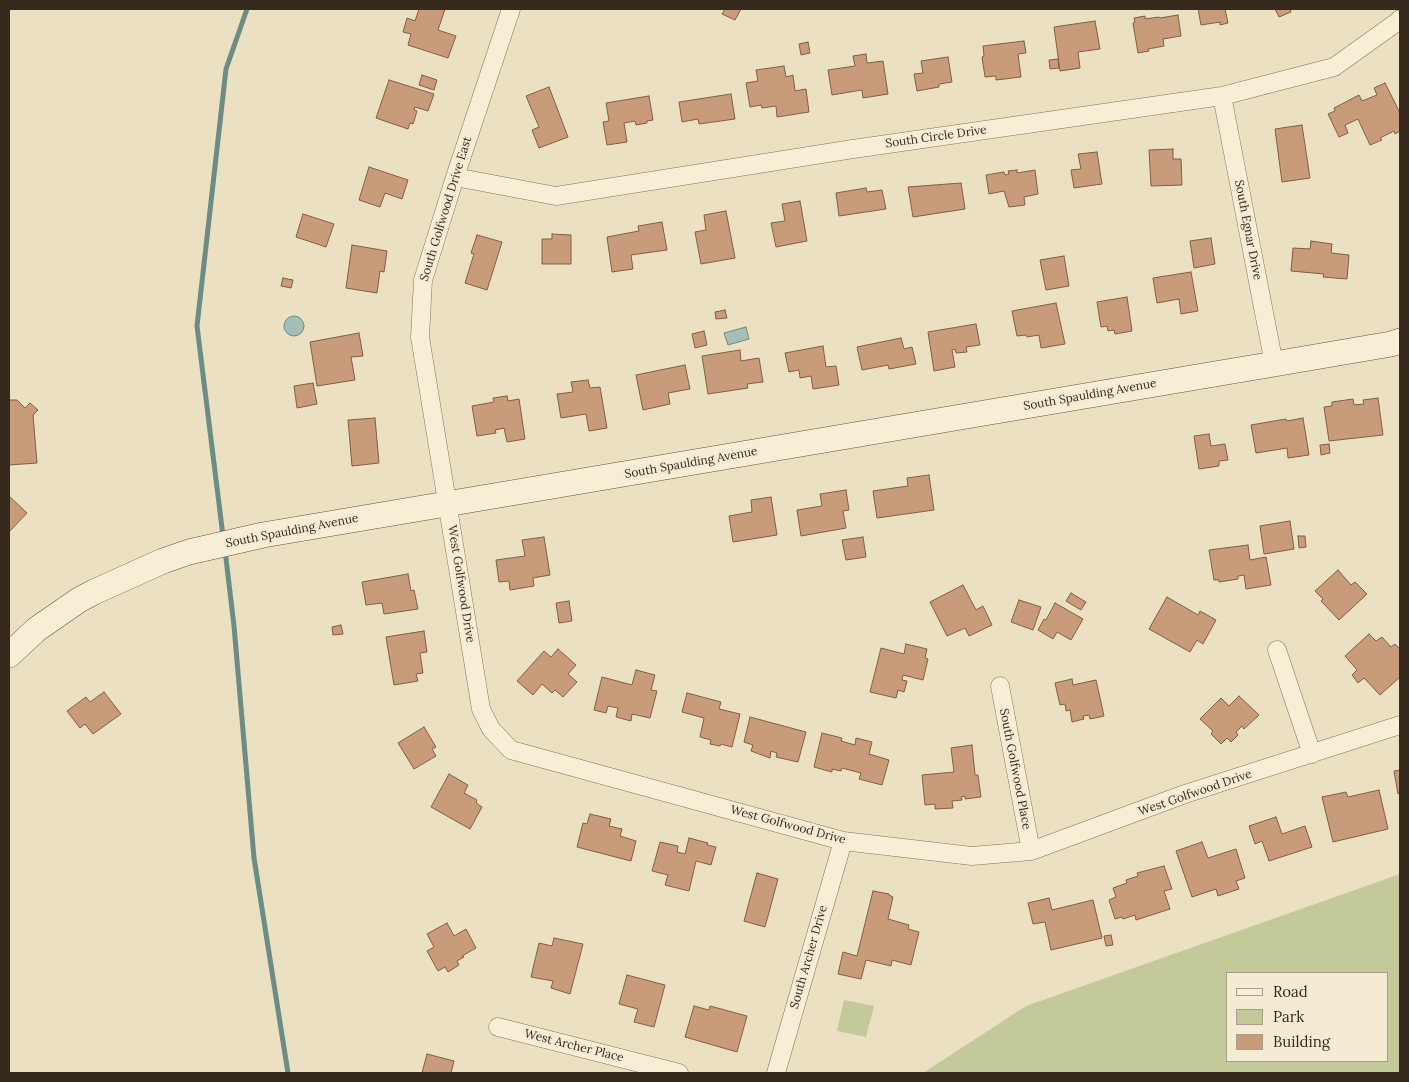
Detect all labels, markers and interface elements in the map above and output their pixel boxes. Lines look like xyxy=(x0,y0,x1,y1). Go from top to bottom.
street label: South Circle Drive xyxy=(884,123,988,151)
street label: South Golfwood Drive East xyxy=(417,135,475,283)
street label: South Egnar Drive xyxy=(1231,179,1265,281)
street label: South Spaulding Avenue xyxy=(1022,376,1158,414)
street label: South Spaulding Avenue xyxy=(623,444,759,482)
street label: South Spaulding Avenue xyxy=(224,511,360,551)
street label: West Golfwood Drive xyxy=(445,524,477,644)
street label: South Golfwood Place xyxy=(996,707,1034,831)
street label: West Golfwood Drive xyxy=(1136,767,1254,819)
street label: West Golfwood Drive xyxy=(729,803,847,847)
street label: South Archer Drive xyxy=(787,904,831,1010)
legend xyxy=(1226,972,1389,1062)
text: Road xyxy=(1273,982,1308,1001)
text: Park xyxy=(1273,1007,1304,1026)
street label: West Archer Place xyxy=(523,1027,625,1065)
text: Building xyxy=(1273,1032,1330,1051)

